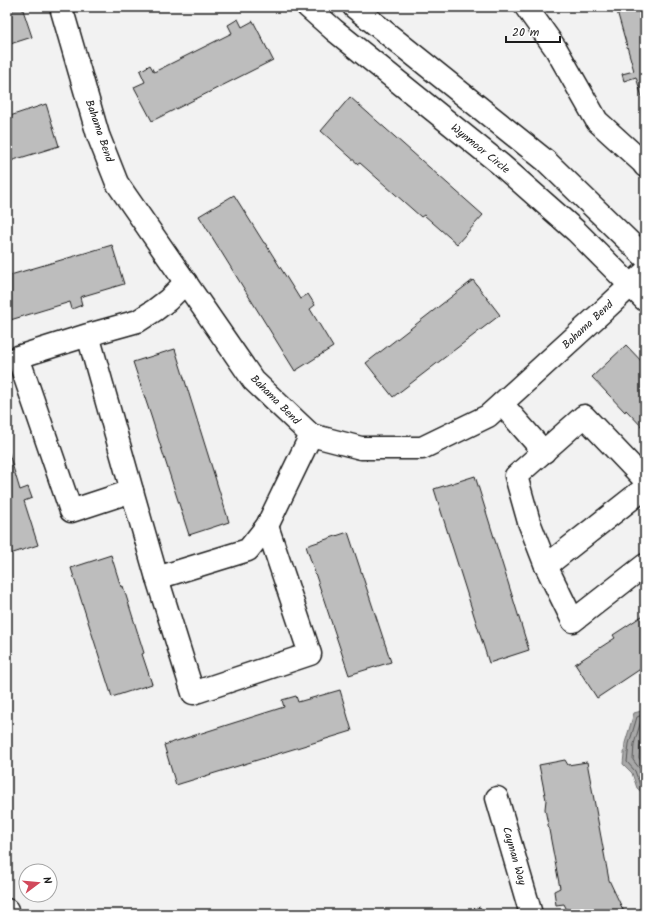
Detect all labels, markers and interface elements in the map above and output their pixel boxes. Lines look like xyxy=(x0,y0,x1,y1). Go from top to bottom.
scale bar xyxy=(506,18,560,44)
text: 20 m xyxy=(512,23,540,42)
street label: Bahama Bend xyxy=(80,97,118,165)
street label: Wynmoor Circle xyxy=(446,119,514,179)
street label: Bahama Bend xyxy=(558,296,618,354)
street label: Bahama Bend xyxy=(246,371,305,430)
street label: Cayman Way xyxy=(497,825,531,888)
north arrow xyxy=(18,863,58,903)
text: N xyxy=(37,875,56,886)

